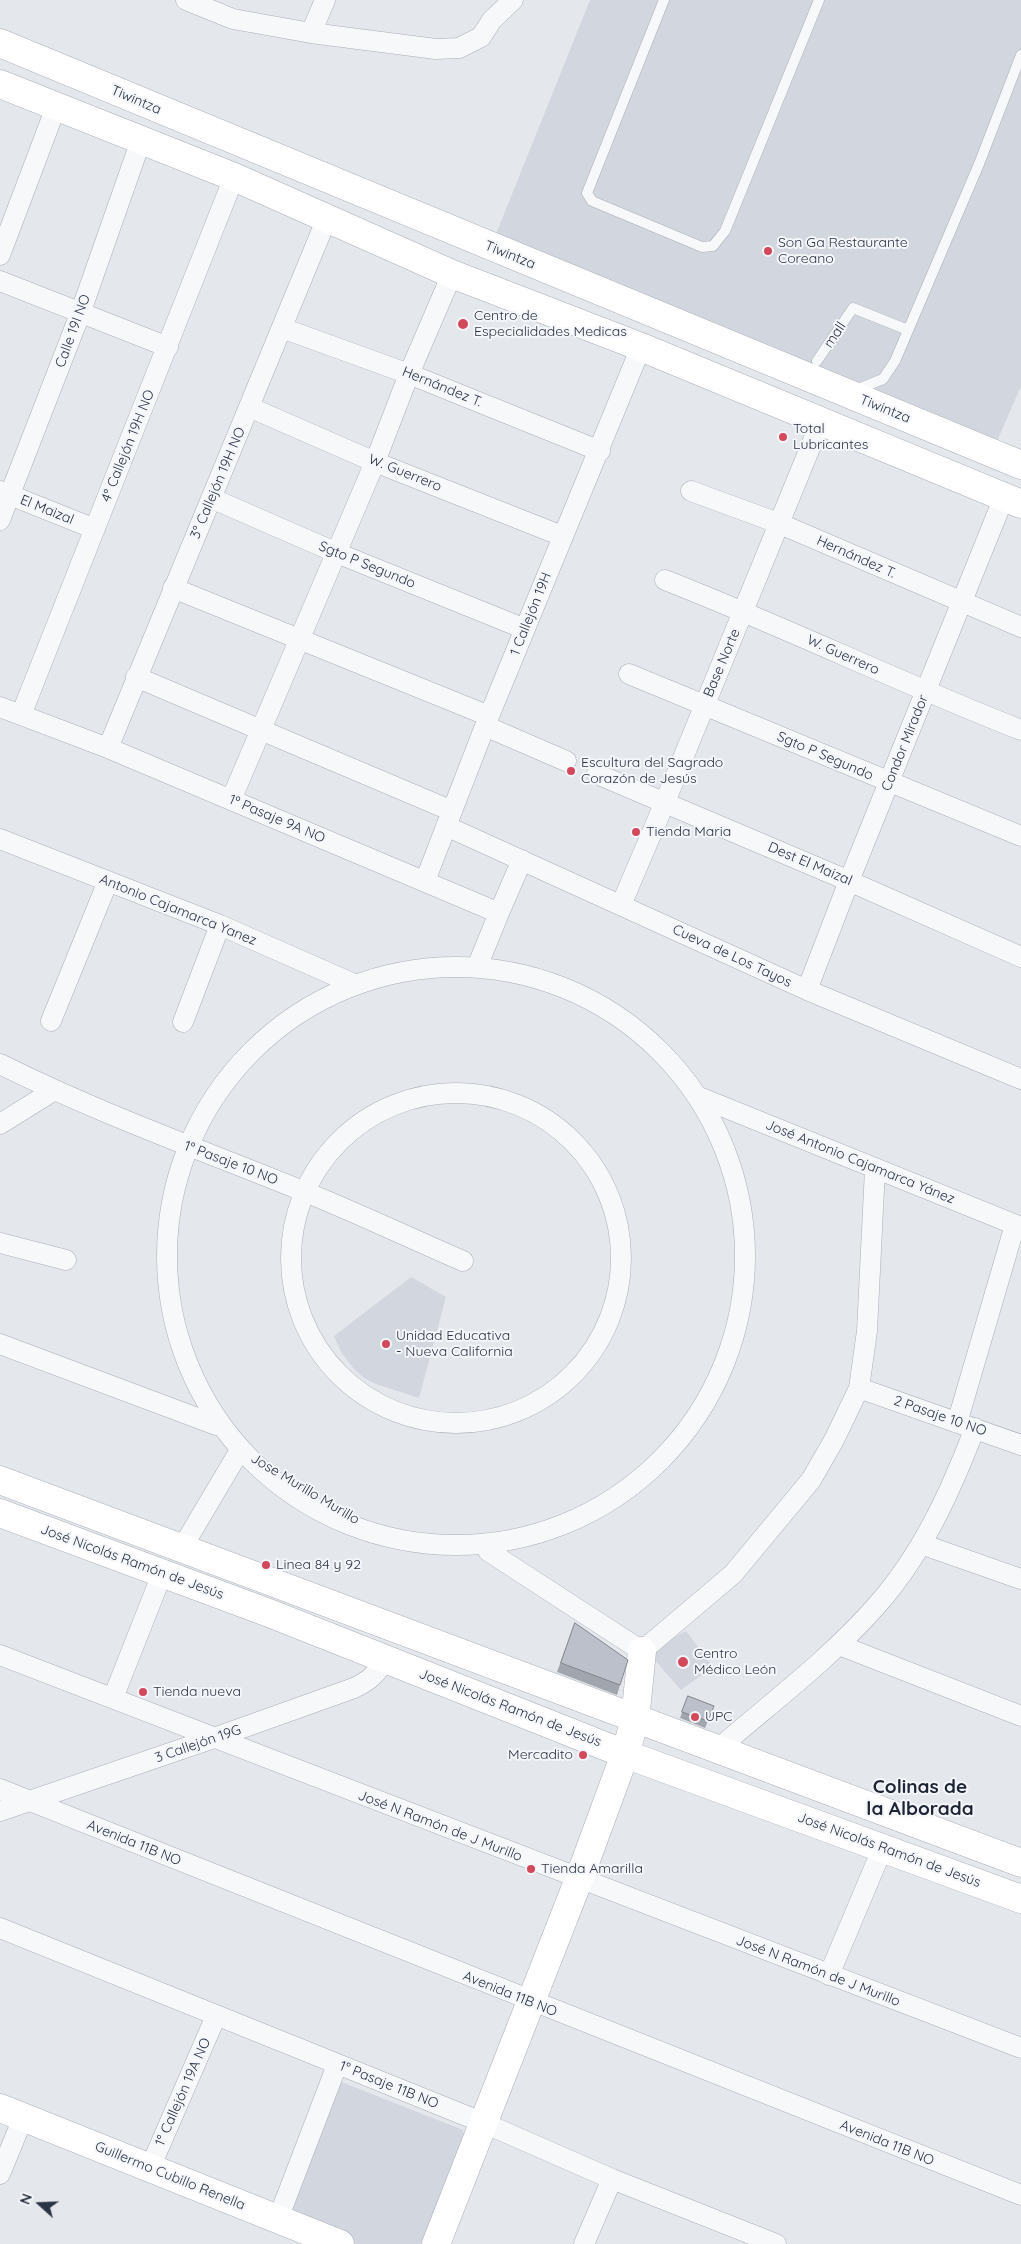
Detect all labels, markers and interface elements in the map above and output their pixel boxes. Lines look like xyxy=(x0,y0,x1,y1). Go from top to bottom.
street label: Tiwintza xyxy=(108,82,164,118)
place label: Son Ga Restaurante Coreano xyxy=(778,235,908,268)
street label: Tiwintza xyxy=(482,237,538,273)
marker: Son Ga Restaurante Coreano xyxy=(762,245,774,257)
street label: Calle 19I NO xyxy=(52,292,94,370)
place label: Centro de Especialidades Medicas xyxy=(474,308,627,341)
marker: Centro de Especialidades Medicas xyxy=(456,317,470,331)
street label: mall xyxy=(820,319,850,351)
street label: Hernández T. xyxy=(400,363,484,411)
street label: 4° Callejón 19H NO xyxy=(98,387,158,505)
street label: Tiwintza xyxy=(857,391,913,427)
place label: Total Lubricantes xyxy=(793,421,868,454)
street label: 3° Callejón 19H NO xyxy=(187,425,249,541)
marker: Total Lubricantes xyxy=(777,431,789,443)
street label: W. Guerrero xyxy=(366,451,444,495)
street label: El Maizal xyxy=(18,492,76,528)
street label: Hernández T. xyxy=(814,532,898,582)
street label: Sgto P Segundo xyxy=(316,538,418,592)
street label: 1 Callejón 19H xyxy=(507,570,555,658)
street label: Base Norte xyxy=(700,626,744,700)
street label: W. Guerrero xyxy=(804,632,882,678)
street label: Condor Mirador xyxy=(878,692,932,794)
street label: Sgto P Segundo xyxy=(774,728,876,784)
place label: Escultura del Sagrado Corazón de Jesús xyxy=(581,755,723,788)
marker: Escultura del Sagrado Corazón de Jesús xyxy=(565,765,577,777)
street label: 1º Pasaje 9A NO xyxy=(226,791,328,847)
place label: Tienda Maria xyxy=(646,824,731,840)
marker: Tienda Maria xyxy=(630,826,642,838)
street label: Dest El Maizal xyxy=(765,839,855,889)
street label: Antonio Cajamarca Yanez xyxy=(97,871,259,949)
street label: Cueva de Los Tayos xyxy=(670,921,794,991)
street label: José Antonio Cajamarca Yánez xyxy=(763,1116,957,1208)
street label: 1° Pasaje 10 NO xyxy=(182,1137,280,1189)
place label: Unidad Educativa - Nueva California xyxy=(396,1328,513,1360)
marker: Unidad Educativa - Nueva California xyxy=(380,1338,392,1350)
street label: 2 Pasaje 10 NO xyxy=(891,1392,989,1440)
street label: Jose Murillo Murillo xyxy=(248,1450,362,1528)
street label: José Nicolás Ramón de Jesús xyxy=(38,1521,226,1603)
place label: Linea 84 y 92 xyxy=(276,1557,361,1573)
marker: Linea 84 y 92 xyxy=(260,1559,272,1571)
place label: Centro Médico León xyxy=(694,1646,776,1678)
marker: Centro Médico León xyxy=(676,1655,690,1669)
street label: José Nicolás Ramón de Jesús xyxy=(416,1665,604,1751)
place label: Tienda nueva xyxy=(153,1684,241,1700)
marker: Tienda nueva xyxy=(137,1686,149,1698)
place label: UPC xyxy=(705,1709,732,1725)
marker: UPC xyxy=(689,1711,701,1723)
street label: 3 Callejón 19G xyxy=(153,1721,243,1767)
place label: Mercadito xyxy=(508,1747,573,1763)
marker: Mercadito xyxy=(577,1749,589,1761)
district label: Colinas de la Alborada xyxy=(866,1776,974,1820)
street label: José N Ramón de J Murillo xyxy=(356,1787,524,1865)
street label: José Nicolás Ramón de Jesús xyxy=(795,1809,983,1891)
street label: Avenida 11B NO xyxy=(84,1816,184,1870)
place label: Tienda Amarilla xyxy=(541,1861,643,1877)
marker: Tienda Amarilla xyxy=(525,1863,537,1875)
street label: José N Ramón de J Murillo xyxy=(734,1932,902,2010)
street label: Avenida 11B NO xyxy=(460,1967,560,2021)
street label: 1° Callejón 19A NO xyxy=(152,2035,214,2149)
street label: 1° Pasaje 11B NO xyxy=(337,2057,441,2113)
street label: Avenida 11B NO xyxy=(837,2116,937,2170)
street label: Guillermo Cubillo Renella xyxy=(92,2138,248,2214)
north arrow xyxy=(15,2179,65,2229)
text: N xyxy=(16,2191,36,2207)

